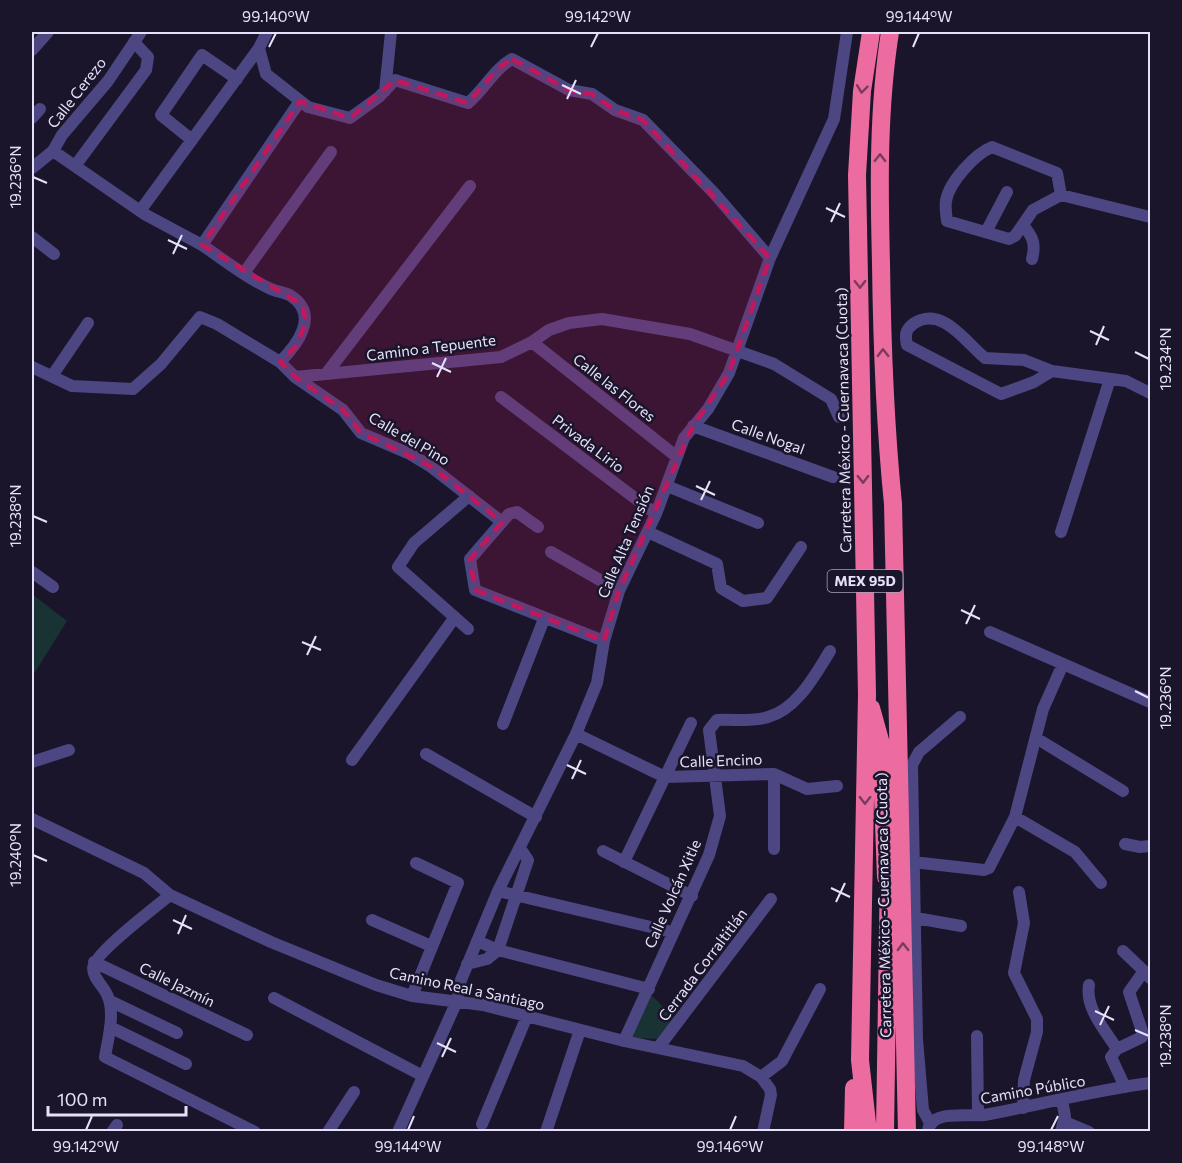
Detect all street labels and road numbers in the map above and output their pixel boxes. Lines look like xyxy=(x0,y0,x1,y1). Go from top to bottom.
street label: Calle Cerezo xyxy=(43,53,109,131)
street label: Carretera México - Cuernavaca (Cuota) xyxy=(832,287,854,553)
street label: Camino a Tepuente xyxy=(365,330,497,364)
street label: Calle las Flores xyxy=(570,349,660,425)
street label: Calle del Pino xyxy=(366,408,453,469)
street label: Privada Lirio xyxy=(549,410,628,476)
street label: Calle Nogal xyxy=(729,415,807,458)
street label: Calle Alta Tensión xyxy=(593,483,657,601)
road number: MEX 95D xyxy=(828,570,902,592)
street label: Calle Encino xyxy=(679,750,763,770)
street label: Carretera México - Cuernavaca (Cuota) xyxy=(872,772,894,1038)
street label: Calle Volcán Xitle xyxy=(640,836,704,951)
street label: Cerrada Corraltitlán xyxy=(654,905,750,1024)
street label: Calle Jazmín xyxy=(137,958,218,1010)
street label: Camino Real a Santiago xyxy=(388,963,546,1013)
street label: Camino Público xyxy=(979,1071,1087,1107)

